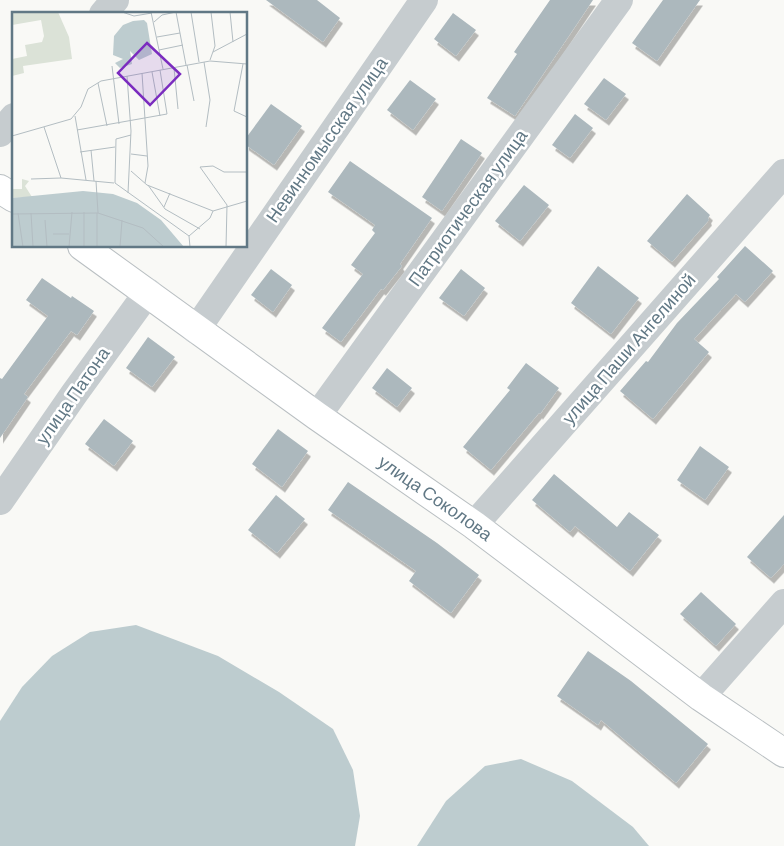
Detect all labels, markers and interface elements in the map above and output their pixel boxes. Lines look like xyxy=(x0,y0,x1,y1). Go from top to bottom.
inset map xyxy=(12,12,248,248)
street label: Невинномысская улица xyxy=(261,52,392,226)
street label: Патриотическая улица xyxy=(403,124,532,290)
street label: улица Паши Ангелиной xyxy=(557,269,700,428)
street label: улица Патона xyxy=(31,342,114,448)
street label: улица Соколова xyxy=(375,450,498,546)

